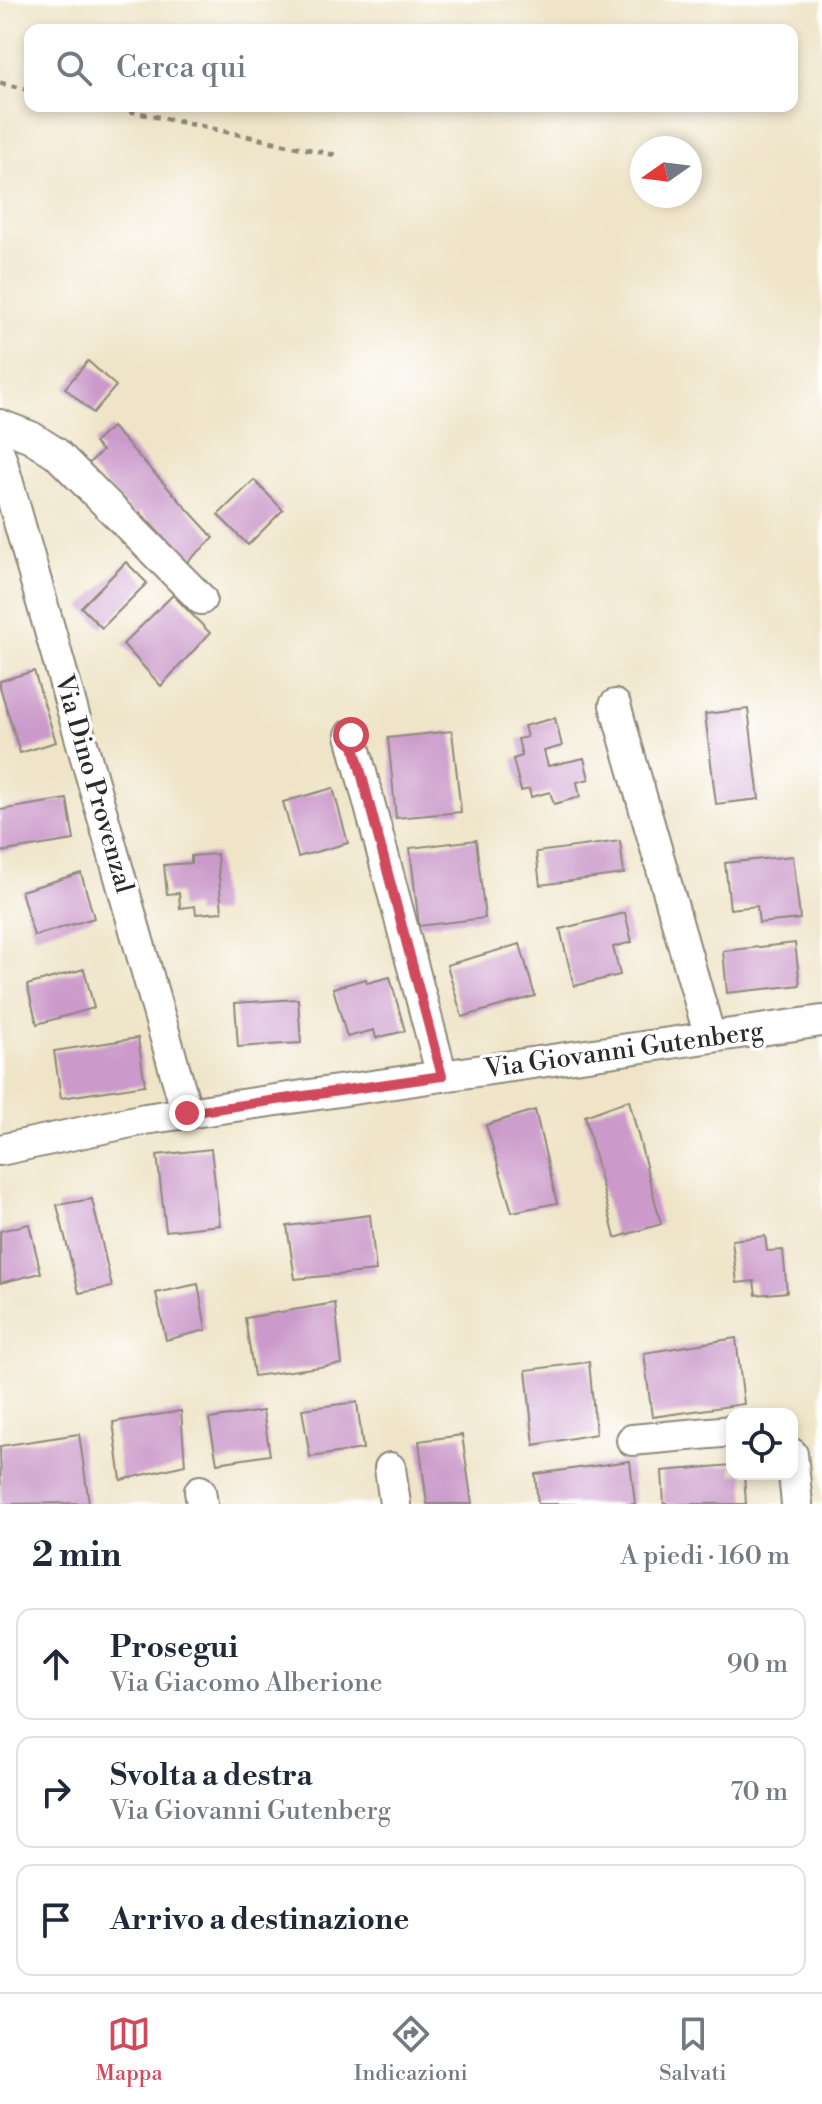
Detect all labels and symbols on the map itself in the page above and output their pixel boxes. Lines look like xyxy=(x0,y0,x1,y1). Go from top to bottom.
north arrow xyxy=(630,136,702,208)
street label: Via Dino Provenzal xyxy=(47,670,141,897)
route start xyxy=(333,717,369,753)
street label: Via Giovanni Gutenberg xyxy=(482,1015,766,1086)
route end xyxy=(169,1095,205,1131)

